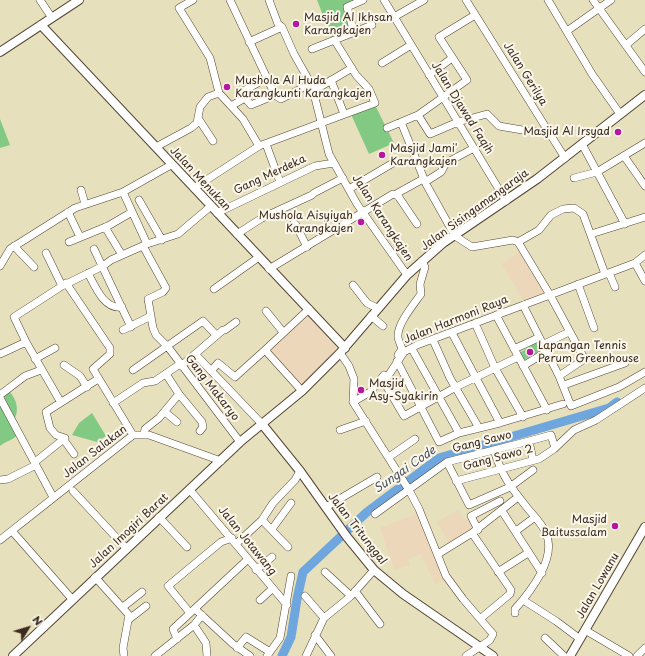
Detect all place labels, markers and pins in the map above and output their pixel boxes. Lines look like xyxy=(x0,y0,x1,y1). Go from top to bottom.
place label: Masjid Al Ikhsan Karangkajen xyxy=(304,11,393,37)
marker: Masjid Al Ikhsan Karangkajen xyxy=(291,19,301,29)
place label: Mushola Al Huda Karangkunti Karangkajen xyxy=(235,74,372,100)
marker: Mushola Al Huda Karangkunti Karangkajen xyxy=(222,82,232,92)
place label: Masjid Al Irsyad xyxy=(523,125,610,139)
marker: Masjid Al Irsyad xyxy=(613,127,623,137)
place label: Masjid Jami' Karangkajen xyxy=(390,142,458,168)
marker: Masjid Jami' Karangkajen xyxy=(377,150,387,160)
place label: Mushola Aisyiyah Karangkajen xyxy=(259,209,353,235)
marker: Mushola Aisyiyah Karangkajen xyxy=(356,217,366,227)
place label: Lapangan Tennis Perum Greenhouse xyxy=(538,339,639,365)
marker: Lapangan Tennis Perum Greenhouse xyxy=(525,347,535,357)
place label: Masjid Asy-Syakirin xyxy=(369,377,438,403)
marker: Masjid Asy-Syakirin xyxy=(356,385,366,395)
place label: Masjid Baitussalam xyxy=(541,513,607,539)
marker: Masjid Baitussalam xyxy=(610,521,620,531)

